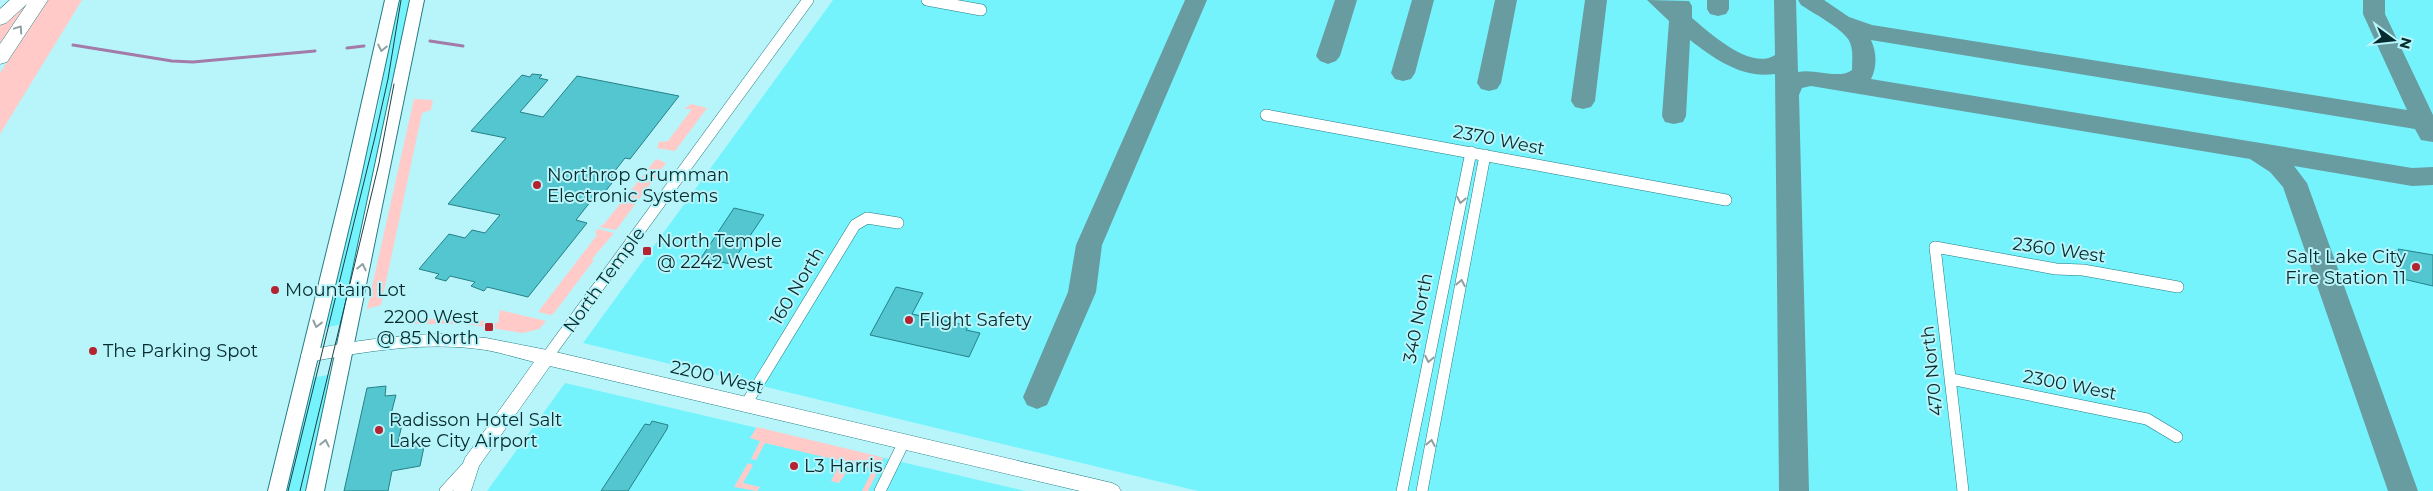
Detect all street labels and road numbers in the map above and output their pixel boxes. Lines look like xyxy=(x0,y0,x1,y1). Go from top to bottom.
street label: 2370 West xyxy=(1451,120,1547,160)
street label: North Temple xyxy=(558,223,650,337)
street label: 2360 West xyxy=(2011,233,2107,267)
street label: 160 North xyxy=(765,243,829,329)
street label: 340 North xyxy=(1398,271,1438,365)
street label: 470 North xyxy=(1916,325,1948,417)
street label: 2200 West xyxy=(668,356,766,398)
street label: 2300 West xyxy=(2021,365,2119,405)

